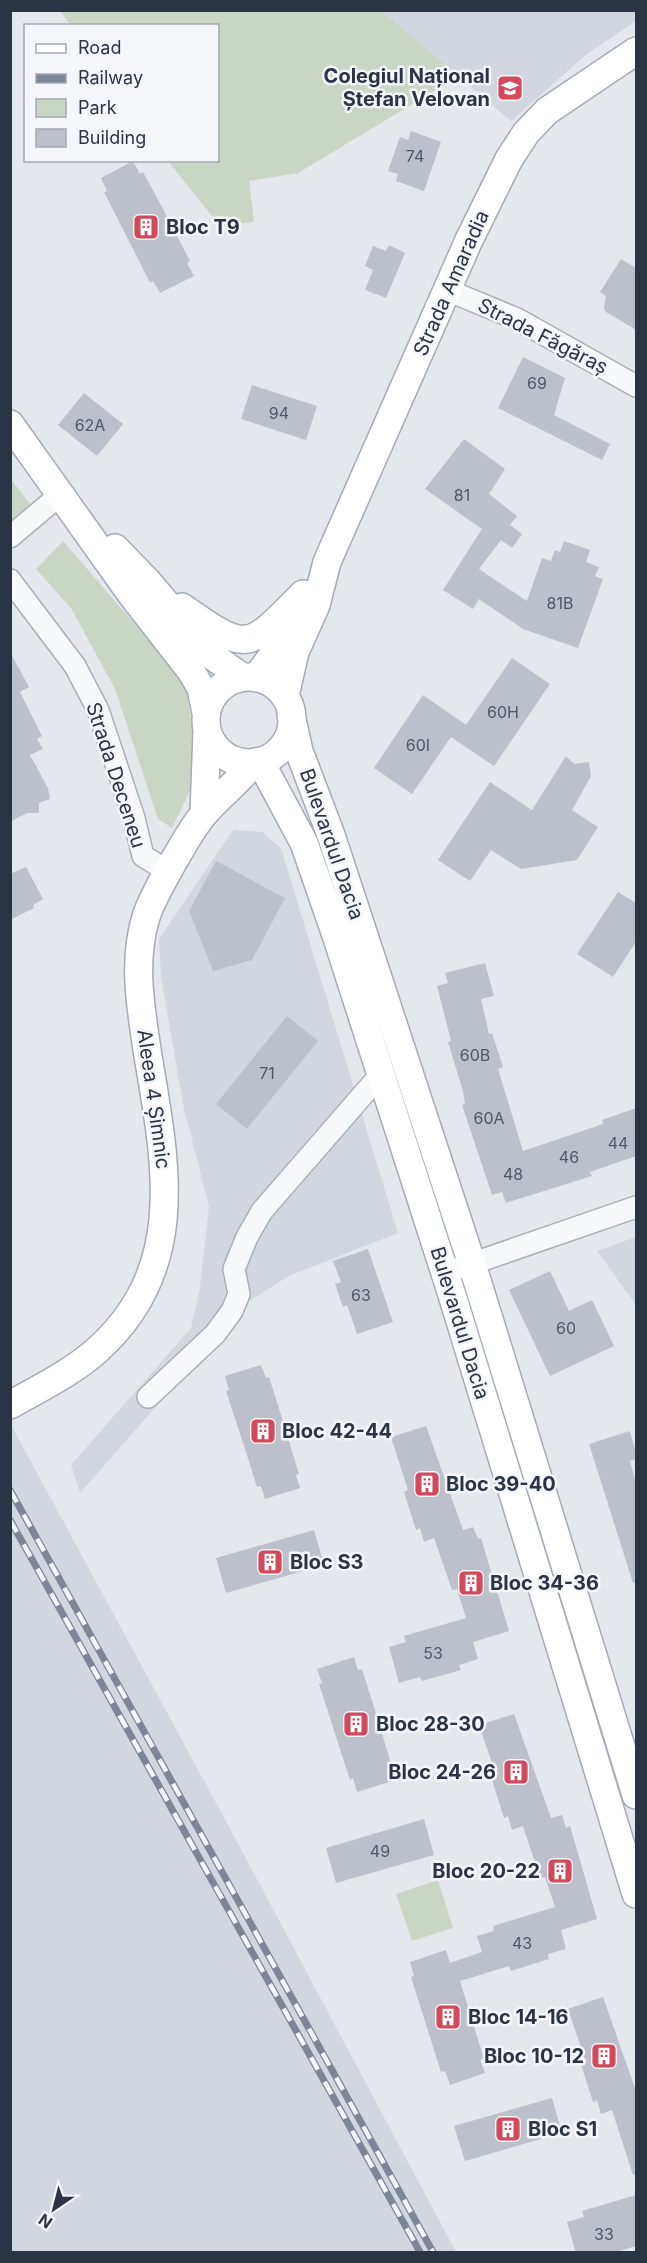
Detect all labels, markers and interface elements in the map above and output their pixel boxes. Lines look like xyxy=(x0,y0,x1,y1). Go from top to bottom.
legend xyxy=(24,24,219,162)
text: Road xyxy=(78,37,121,58)
place label: Colegiul Național Ștefan Velovan xyxy=(324,64,490,111)
text: Railway xyxy=(78,67,143,88)
school or university icon: Colegiul Național Ștefan Velovan xyxy=(495,73,525,103)
text: Park xyxy=(78,97,117,118)
text: Building xyxy=(78,127,146,148)
house number: 74 xyxy=(406,146,424,166)
street label: Strada Amaradia xyxy=(408,206,494,360)
building icon: Bloc T9 xyxy=(131,212,161,242)
place label: Bloc T9 xyxy=(166,215,240,239)
street label: Strada Făgăraș xyxy=(474,293,612,379)
house number: 69 xyxy=(527,373,547,393)
house number: 94 xyxy=(269,403,289,423)
house number: 62A xyxy=(75,415,105,435)
house number: 81 xyxy=(454,485,470,505)
house number: 81B xyxy=(547,593,573,613)
street label: Strada Deceneu xyxy=(81,699,151,851)
house number: 60H xyxy=(487,702,519,722)
house number: 60I xyxy=(406,735,430,755)
street label: Bulevardul Dacia xyxy=(295,765,369,923)
street label: Aleea 4 Șimnic xyxy=(132,1028,176,1170)
house number: 60B xyxy=(460,1045,490,1065)
house number: 71 xyxy=(259,1063,275,1083)
house number: 60A xyxy=(473,1108,505,1128)
house number: 44 xyxy=(608,1133,628,1153)
house number: 46 xyxy=(559,1147,579,1167)
house number: 48 xyxy=(503,1164,523,1184)
street label: Bulevardul Dacia xyxy=(425,1244,495,1402)
house number: 63 xyxy=(351,1285,371,1305)
house number: 60 xyxy=(556,1318,576,1338)
building icon: Bloc 42-44 xyxy=(248,1416,278,1446)
place label: Bloc 42-44 xyxy=(282,1419,392,1443)
building icon: Bloc 39-40 xyxy=(412,1469,442,1499)
place label: Bloc 39-40 xyxy=(446,1472,556,1496)
building icon: Bloc S3 xyxy=(255,1547,285,1577)
place label: Bloc S3 xyxy=(290,1550,363,1574)
building icon: Bloc 34-36 xyxy=(456,1568,486,1598)
place label: Bloc 34-36 xyxy=(490,1571,599,1595)
house number: 53 xyxy=(423,1643,443,1663)
building icon: Bloc 28-30 xyxy=(341,1709,371,1739)
place label: Bloc 28-30 xyxy=(376,1712,485,1736)
building icon: Bloc 24-26 xyxy=(501,1757,531,1787)
place label: Bloc 24-26 xyxy=(388,1760,496,1784)
house number: 49 xyxy=(370,1841,390,1861)
building icon: Bloc 20-22 xyxy=(545,1856,575,1886)
place label: Bloc 20-22 xyxy=(432,1859,540,1883)
house number: 43 xyxy=(512,1933,532,1953)
building icon: Bloc 14-16 xyxy=(433,2002,463,2032)
place label: Bloc 14-16 xyxy=(468,2005,569,2029)
building icon: Bloc 10-12 xyxy=(589,2041,619,2071)
place label: Bloc 10-12 xyxy=(484,2044,584,2068)
building icon: Bloc S1 xyxy=(493,2114,523,2144)
place label: Bloc S1 xyxy=(528,2117,597,2141)
north arrow xyxy=(24,2179,84,2239)
text: N xyxy=(35,2210,56,2233)
house number: 33 xyxy=(594,2224,614,2244)

